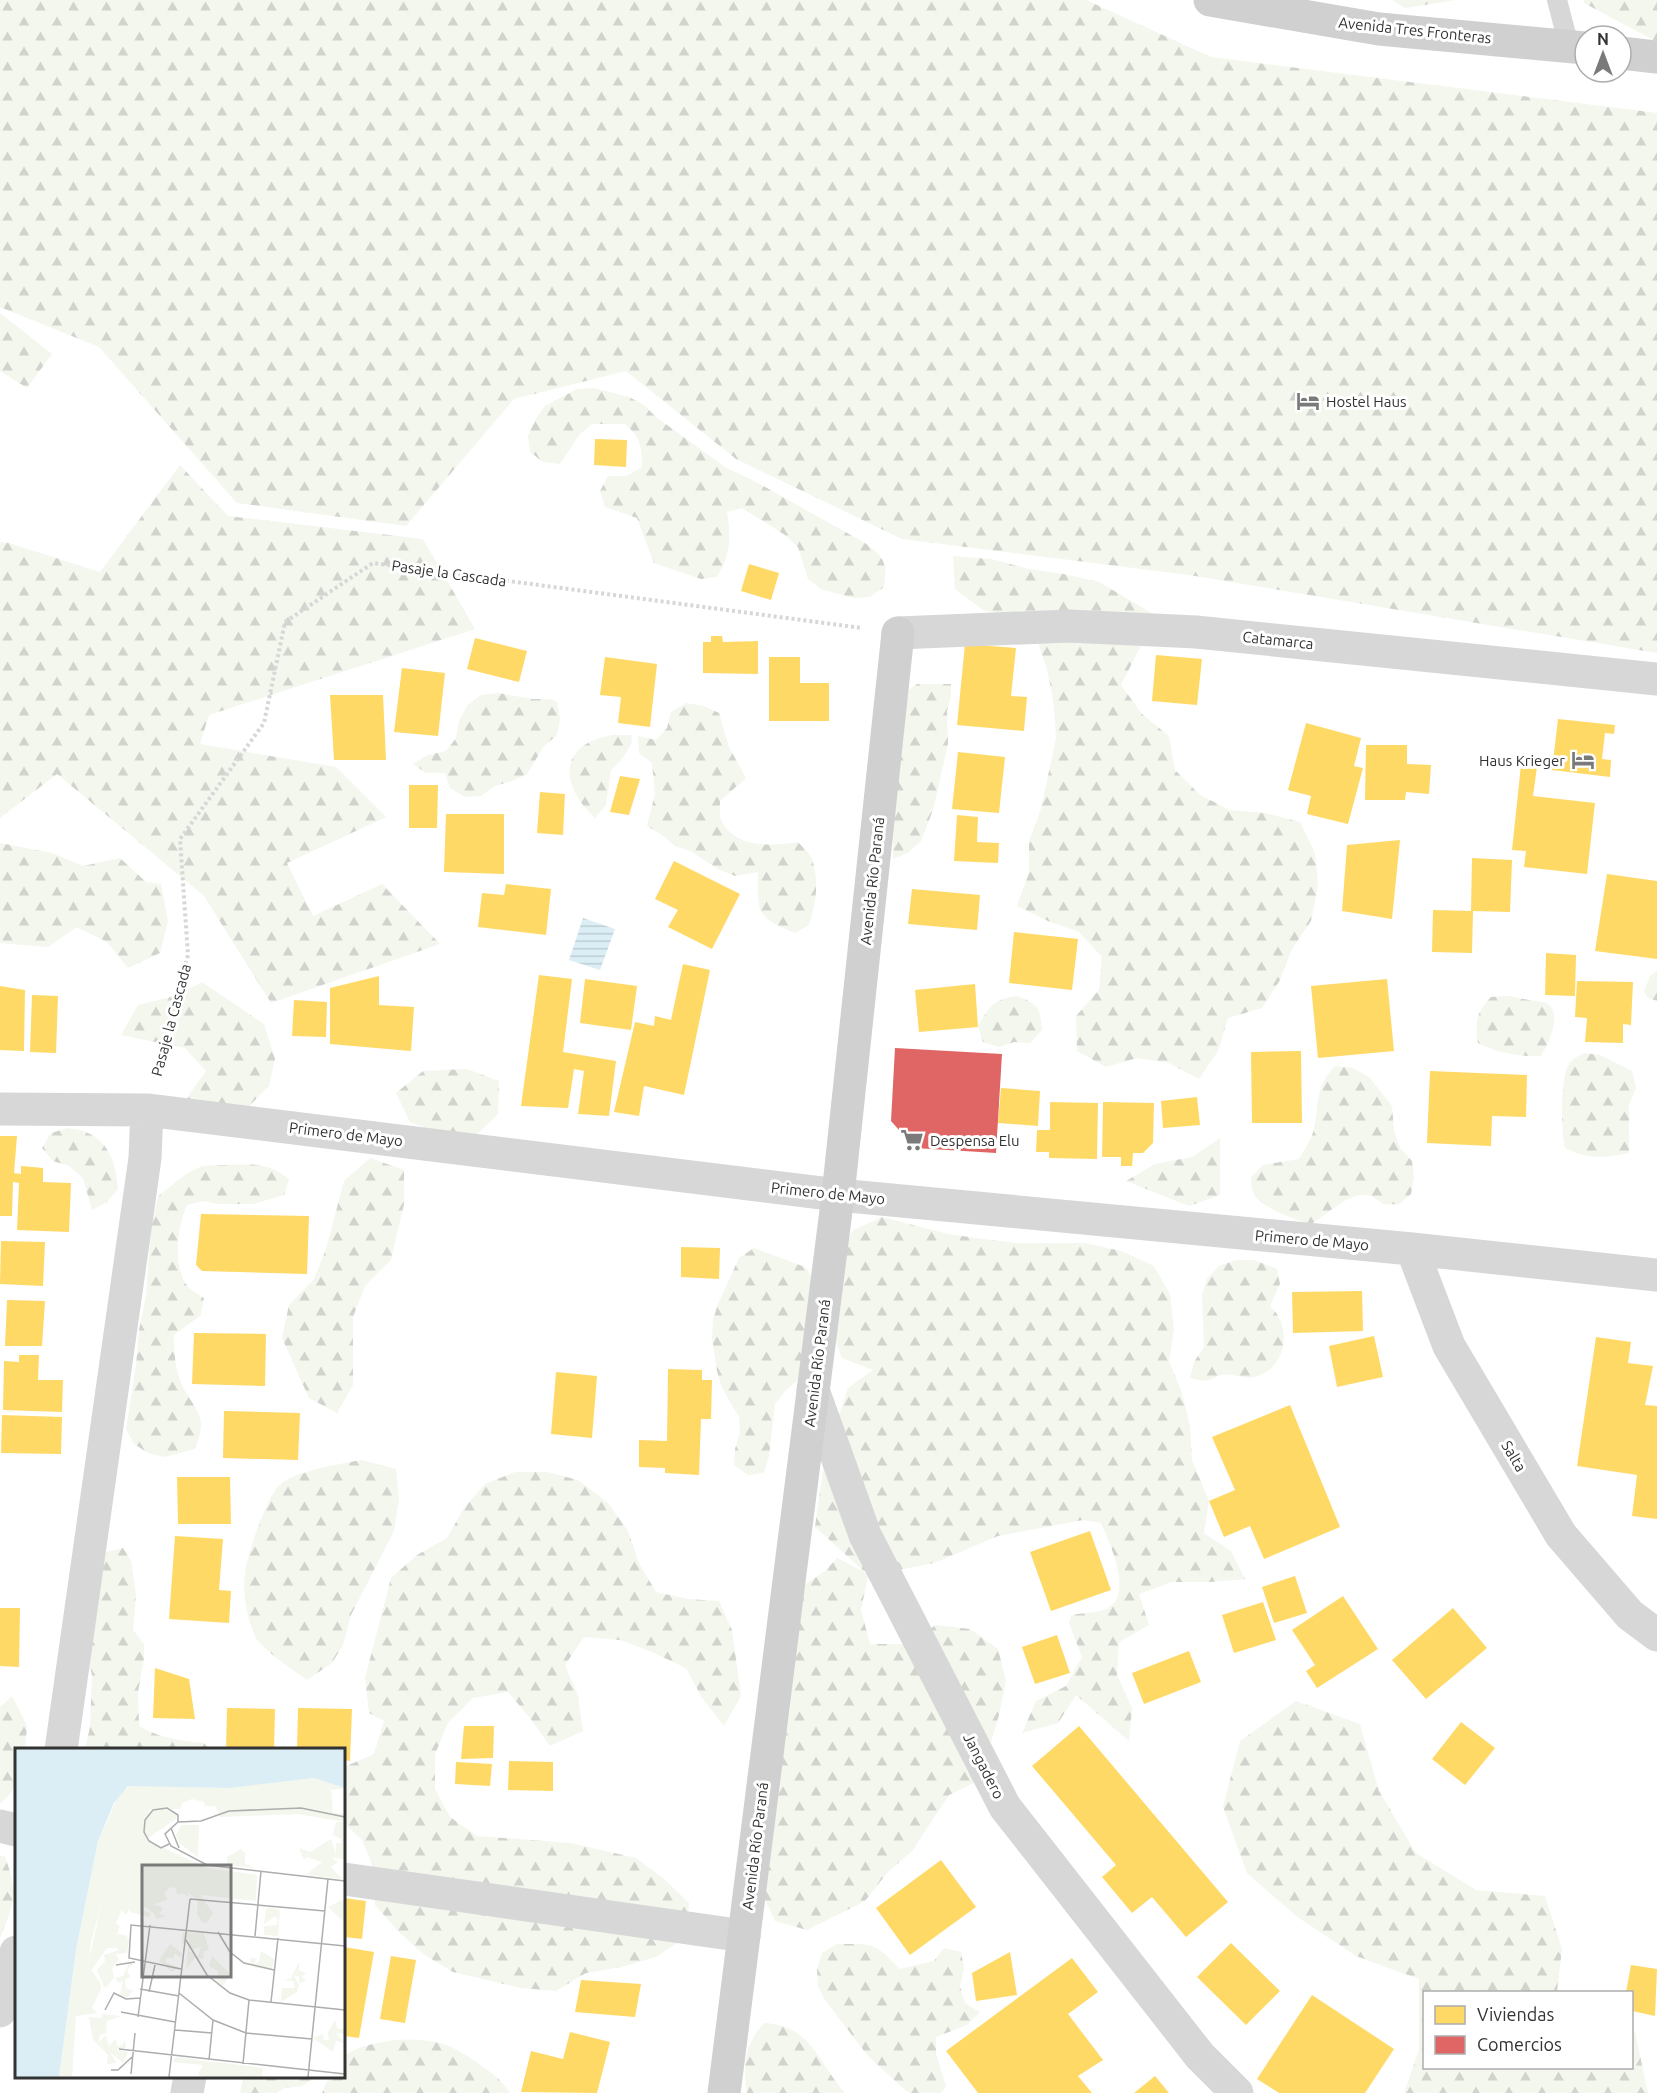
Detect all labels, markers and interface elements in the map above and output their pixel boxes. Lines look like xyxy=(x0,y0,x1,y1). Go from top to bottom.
street label: Avenida Tres Fronteras xyxy=(1338,14,1492,46)
north arrow xyxy=(1573,24,1633,84)
text: N xyxy=(1597,30,1609,48)
hotel icon: Hostel Haus xyxy=(1295,388,1321,414)
place label: Hostel Haus xyxy=(1326,393,1407,410)
street label: Pasaje la Cascada xyxy=(390,557,508,589)
street label: Catamarca xyxy=(1242,628,1314,652)
hotel icon: Haus Krieger xyxy=(1570,747,1596,773)
place label: Haus Krieger xyxy=(1479,752,1565,769)
street label: Avenida Río Paraná xyxy=(857,816,887,946)
street label: Pasaje la Cascada xyxy=(148,962,194,1078)
street label: Primero de Mayo xyxy=(288,1119,404,1149)
supermarket icon: Despensa Elu xyxy=(899,1127,925,1153)
place label: Despensa Elu xyxy=(930,1132,1020,1149)
street label: Primero de Mayo xyxy=(770,1179,886,1207)
street label: Primero de Mayo xyxy=(1254,1227,1370,1253)
street label: Avenida Río Paraná xyxy=(801,1298,833,1428)
street label: Salta xyxy=(1498,1437,1530,1475)
street label: Jangadero xyxy=(960,1730,1008,1802)
inset map xyxy=(15,1748,345,2078)
street label: Avenida Río Paraná xyxy=(739,1781,771,1911)
legend xyxy=(1423,1991,1633,2069)
text: Viviendas xyxy=(1477,2004,1554,2024)
text: Comercios xyxy=(1477,2034,1562,2054)

